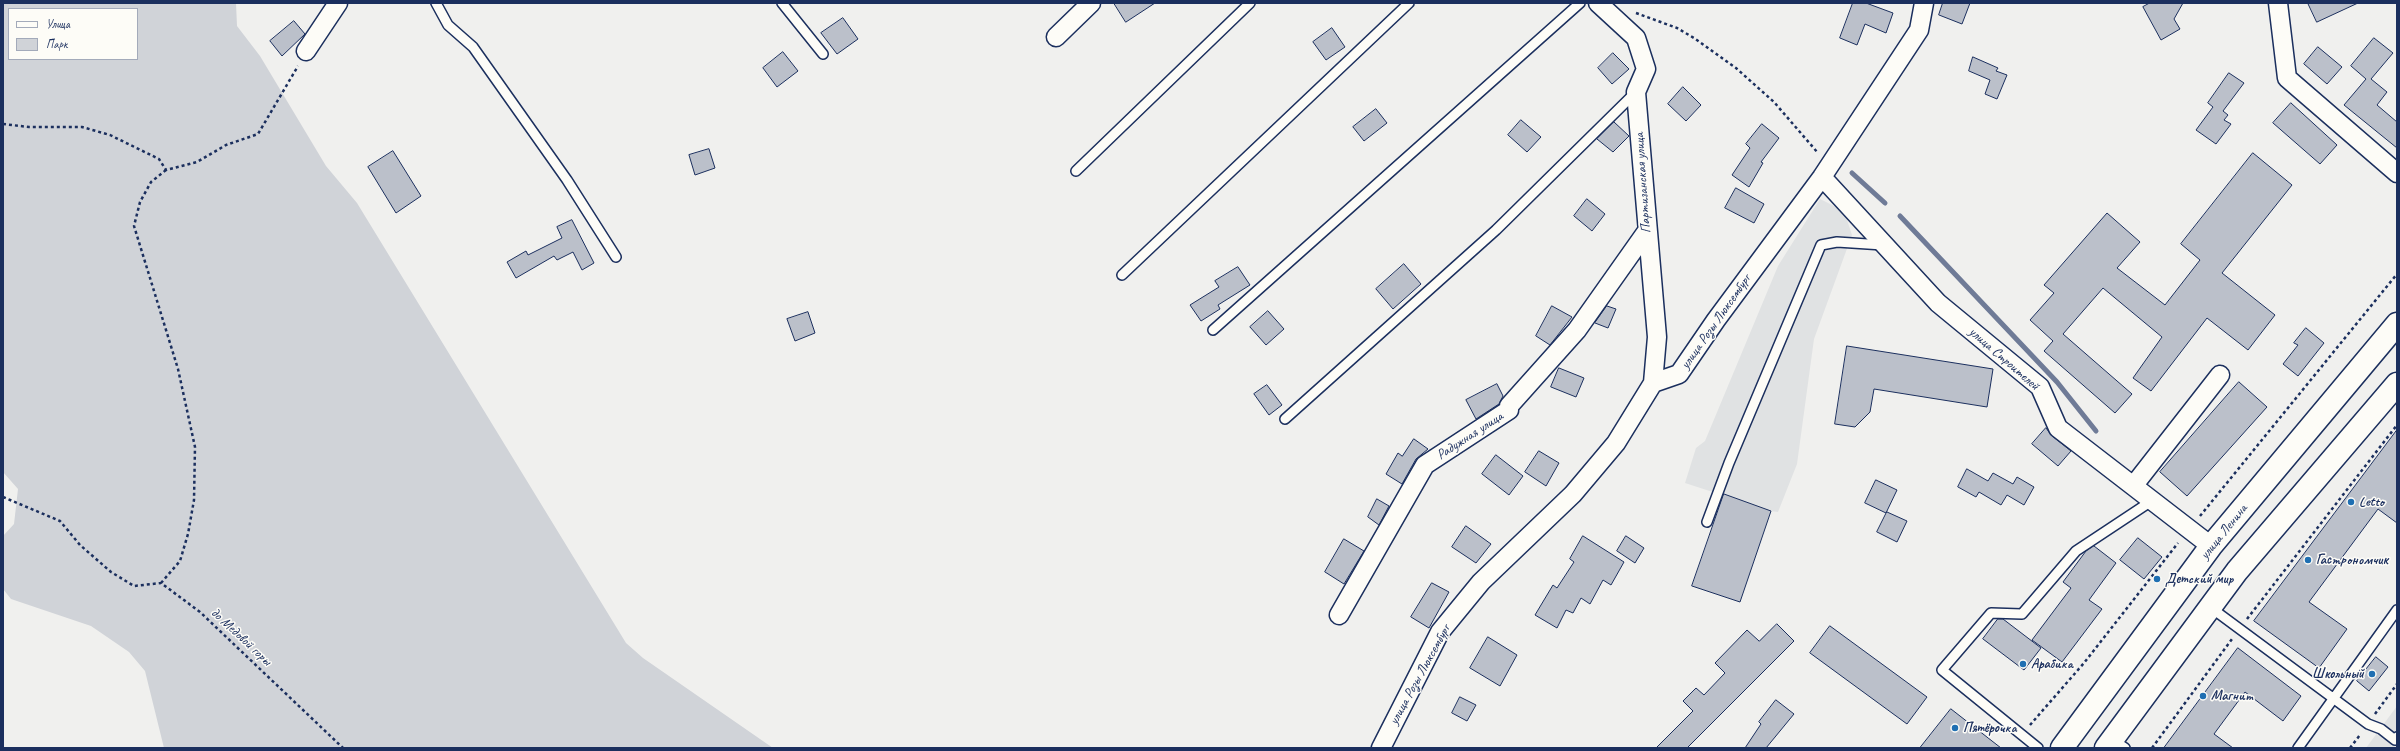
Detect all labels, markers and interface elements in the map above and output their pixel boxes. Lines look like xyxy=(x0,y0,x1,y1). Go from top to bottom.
legend xyxy=(8,8,138,60)
text: Улица xyxy=(46,16,70,32)
text: Парк xyxy=(46,36,67,52)
street label: Партизанская улица xyxy=(1631,132,1655,234)
street label: улица Розы Люксембург xyxy=(1677,272,1755,372)
street label: улица Строителей xyxy=(1965,324,2043,394)
street label: Радужная улица xyxy=(1434,408,1506,464)
place label: Letto xyxy=(2359,494,2384,510)
marker: Letto xyxy=(2346,497,2356,507)
street label: улица Ленина xyxy=(2197,501,2251,563)
place label: Гастрономчик xyxy=(2316,552,2388,568)
marker: Гастрономчик xyxy=(2303,555,2313,565)
place label: Детский мир xyxy=(2165,571,2233,587)
marker: Детский мир xyxy=(2152,574,2162,584)
street label: до Медовой горы xyxy=(207,605,275,669)
street label: улица Розы Люксембург xyxy=(1386,622,1454,728)
place label: Арабика xyxy=(2031,656,2073,672)
marker: Арабика xyxy=(2018,659,2028,669)
place label: Школьный xyxy=(2312,666,2364,682)
marker: Школьный xyxy=(2367,669,2377,679)
place label: Магнит xyxy=(2211,688,2253,704)
marker: Магнит xyxy=(2198,691,2208,701)
place label: Пятёрочка xyxy=(1963,720,2017,736)
marker: Пятёрочка xyxy=(1950,723,1960,733)

